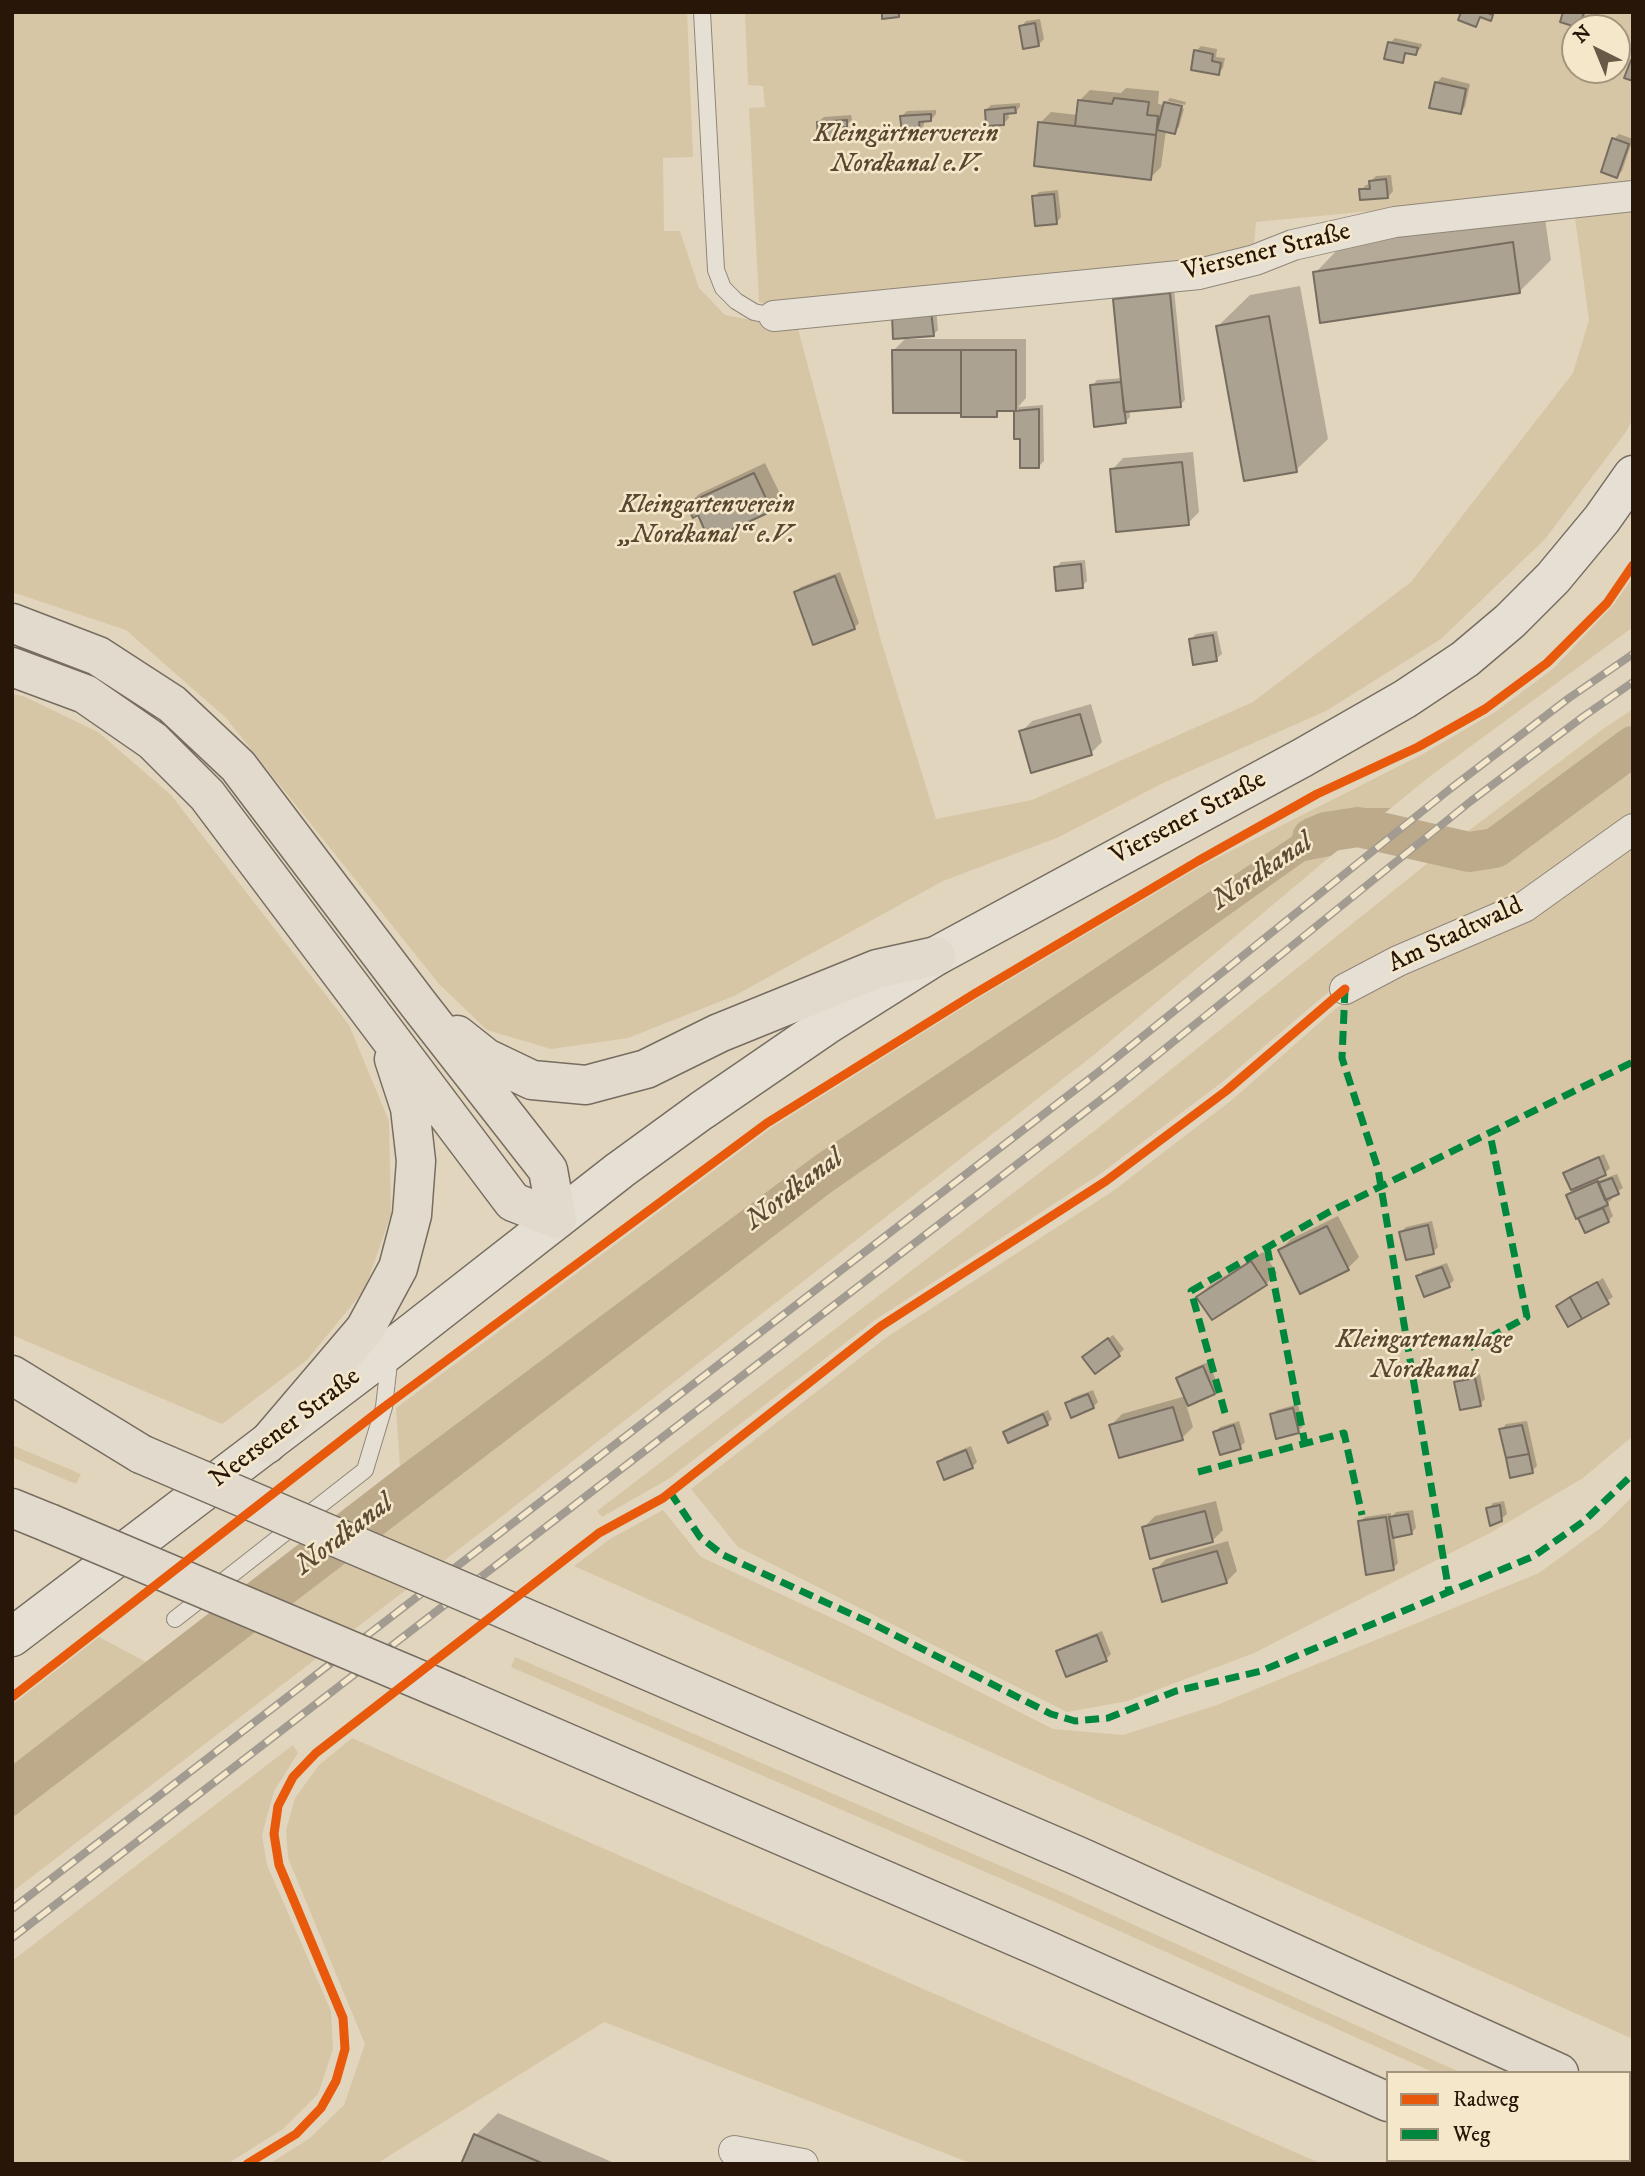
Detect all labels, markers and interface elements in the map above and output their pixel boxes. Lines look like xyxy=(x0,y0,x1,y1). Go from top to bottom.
north arrow xyxy=(1561,14,1631,84)
text: N xyxy=(1569,21,1596,48)
park label: Kleingärtnerverein Nordkanal e.V. xyxy=(814,120,998,182)
street label: Viersener Straße xyxy=(1180,217,1354,289)
park label: Kleingartenverein „Nordkanal“ e.V. xyxy=(619,491,795,552)
street label: Viersener Straße xyxy=(1106,765,1272,873)
water label: Nordkanal xyxy=(1206,827,1320,919)
street label: Am Stadtwald xyxy=(1384,891,1528,981)
water label: Nordkanal xyxy=(739,1143,851,1239)
park label: Kleingartenanlage Nordkanal xyxy=(1336,1326,1512,1388)
street label: Neersener Straße xyxy=(205,1362,367,1496)
water label: Nordkanal xyxy=(289,1488,401,1584)
legend xyxy=(1386,2071,1631,2162)
text: Radweg xyxy=(1453,2087,1519,2113)
text: Weg xyxy=(1453,2122,1490,2148)

